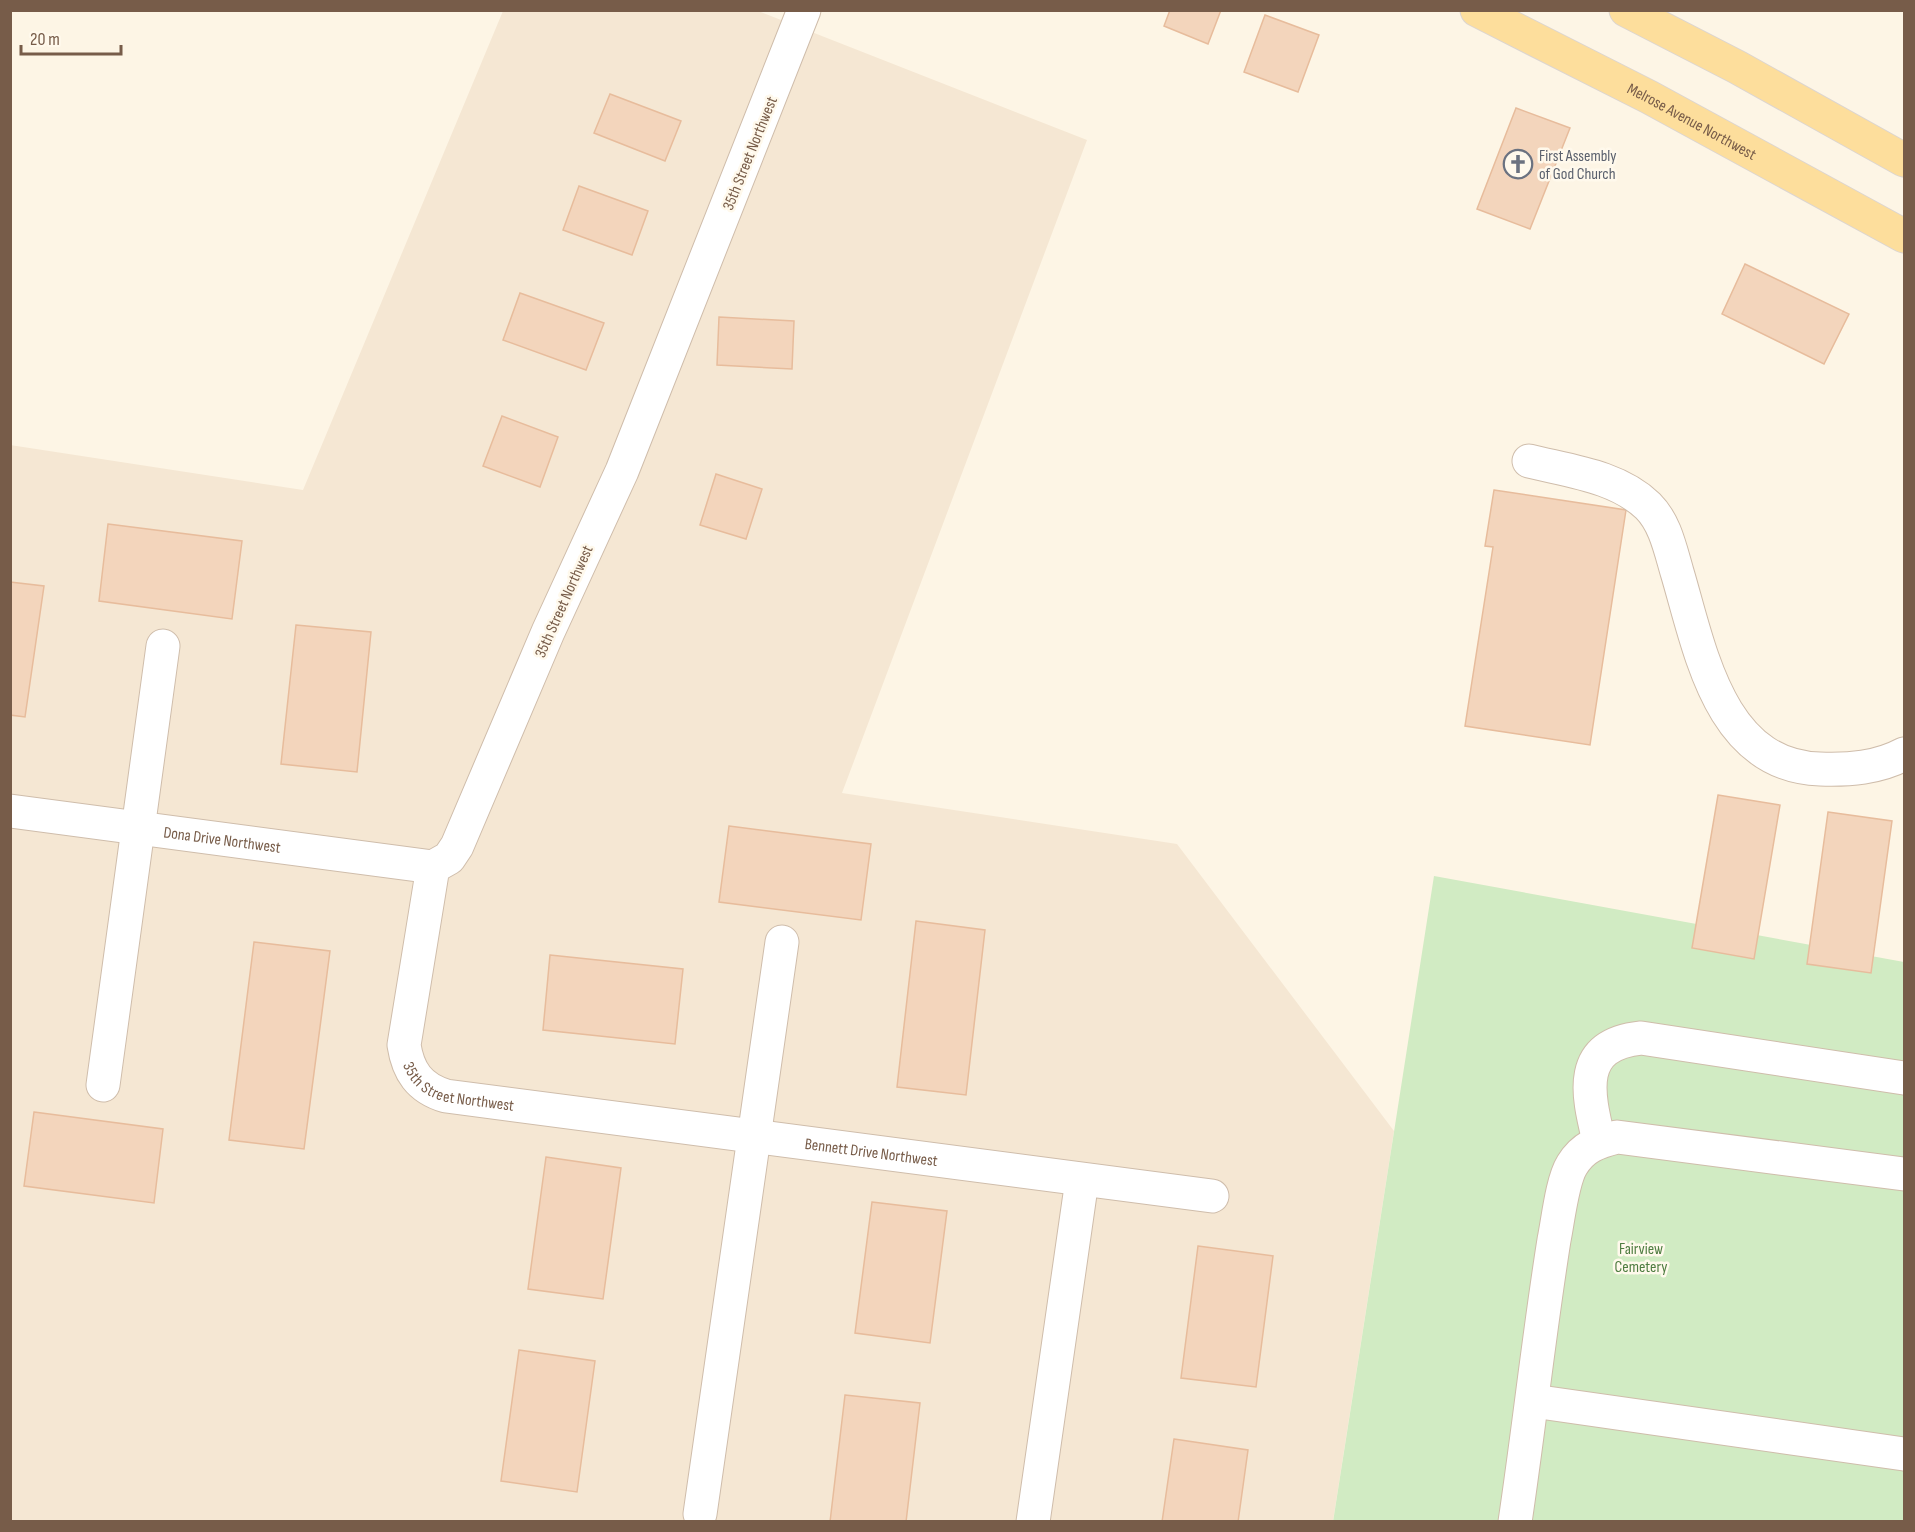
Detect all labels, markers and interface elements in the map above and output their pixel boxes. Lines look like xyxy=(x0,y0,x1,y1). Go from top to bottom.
scale bar xyxy=(21,18,122,56)
text: 20 m xyxy=(30,29,60,50)
street label: Melrose Avenue Northwest xyxy=(1624,80,1759,165)
street label: 35th Street Northwest xyxy=(719,94,782,213)
place label: First Assembly of God Church xyxy=(1539,147,1617,184)
church icon: First Assembly of God Church xyxy=(1502,148,1534,180)
street label: 35th Street Northwest xyxy=(531,542,598,661)
street label: Dona Drive Northwest xyxy=(162,823,282,858)
street label: 35th Street Northwest xyxy=(398,1059,515,1116)
street label: Bennett Drive Northwest xyxy=(804,1135,939,1171)
park label: Fairview Cemetery xyxy=(1615,1240,1667,1277)

